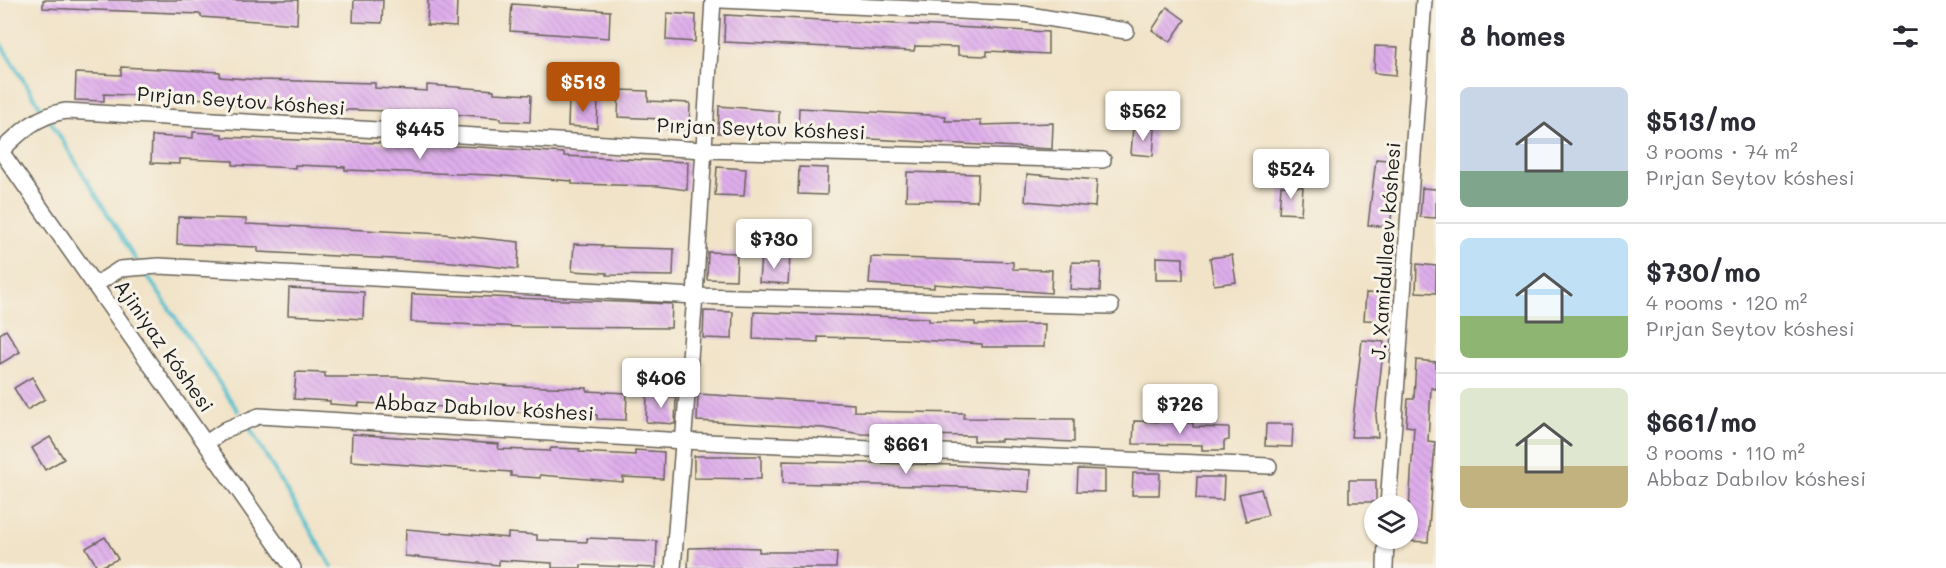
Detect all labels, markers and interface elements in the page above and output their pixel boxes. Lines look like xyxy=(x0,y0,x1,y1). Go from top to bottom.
text: 8 homes xyxy=(1460,19,1566,53)
icon: filters xyxy=(1889,20,1922,53)
pin: $513 xyxy=(547,62,619,113)
text: $513 xyxy=(561,68,605,94)
street label: Pırjan Seytov kóshesi xyxy=(136,80,346,120)
pin: $562 xyxy=(1107,91,1179,142)
text: $562 xyxy=(1119,97,1167,123)
text: $513/mo xyxy=(1646,104,1756,138)
pin: $445 xyxy=(384,109,456,160)
street label: Pırjan Seytov kóshesi xyxy=(656,111,866,145)
icon: home xyxy=(1508,111,1580,183)
text: $445 xyxy=(395,115,445,141)
text: 3 rooms · 74 m² xyxy=(1646,138,1798,164)
street label: J. Xamidullaev kóshesi xyxy=(1364,141,1406,361)
pin: $524 xyxy=(1255,149,1327,200)
text: $524 xyxy=(1267,155,1315,181)
text: Pırjan Seytov kóshesi xyxy=(1646,164,1855,190)
pin: $730 xyxy=(738,219,810,270)
text: $730 xyxy=(750,225,798,251)
text: $730/mo xyxy=(1646,255,1760,289)
icon: home xyxy=(1508,262,1580,334)
street label: Ajiniyaz kóshesi xyxy=(109,274,220,417)
text: 4 rooms · 120 m² xyxy=(1646,289,1807,315)
text: Pırjan Seytov kóshesi xyxy=(1646,315,1855,341)
pin: $406 xyxy=(625,358,697,409)
text: $406 xyxy=(636,364,686,390)
pin: $726 xyxy=(1144,384,1216,435)
street label: Abbaz Dabılov kóshesi xyxy=(373,388,595,426)
text: $726 xyxy=(1157,390,1203,416)
text: $661/mo xyxy=(1646,405,1757,439)
icon: home xyxy=(1508,412,1580,484)
pin: $661 xyxy=(870,424,942,475)
text: $661 xyxy=(883,430,929,456)
text: 3 rooms · 110 m² xyxy=(1646,439,1805,465)
text: Abbaz Dabılov kóshesi xyxy=(1646,465,1866,491)
map controls xyxy=(1364,495,1418,549)
button: layers xyxy=(1364,495,1418,549)

